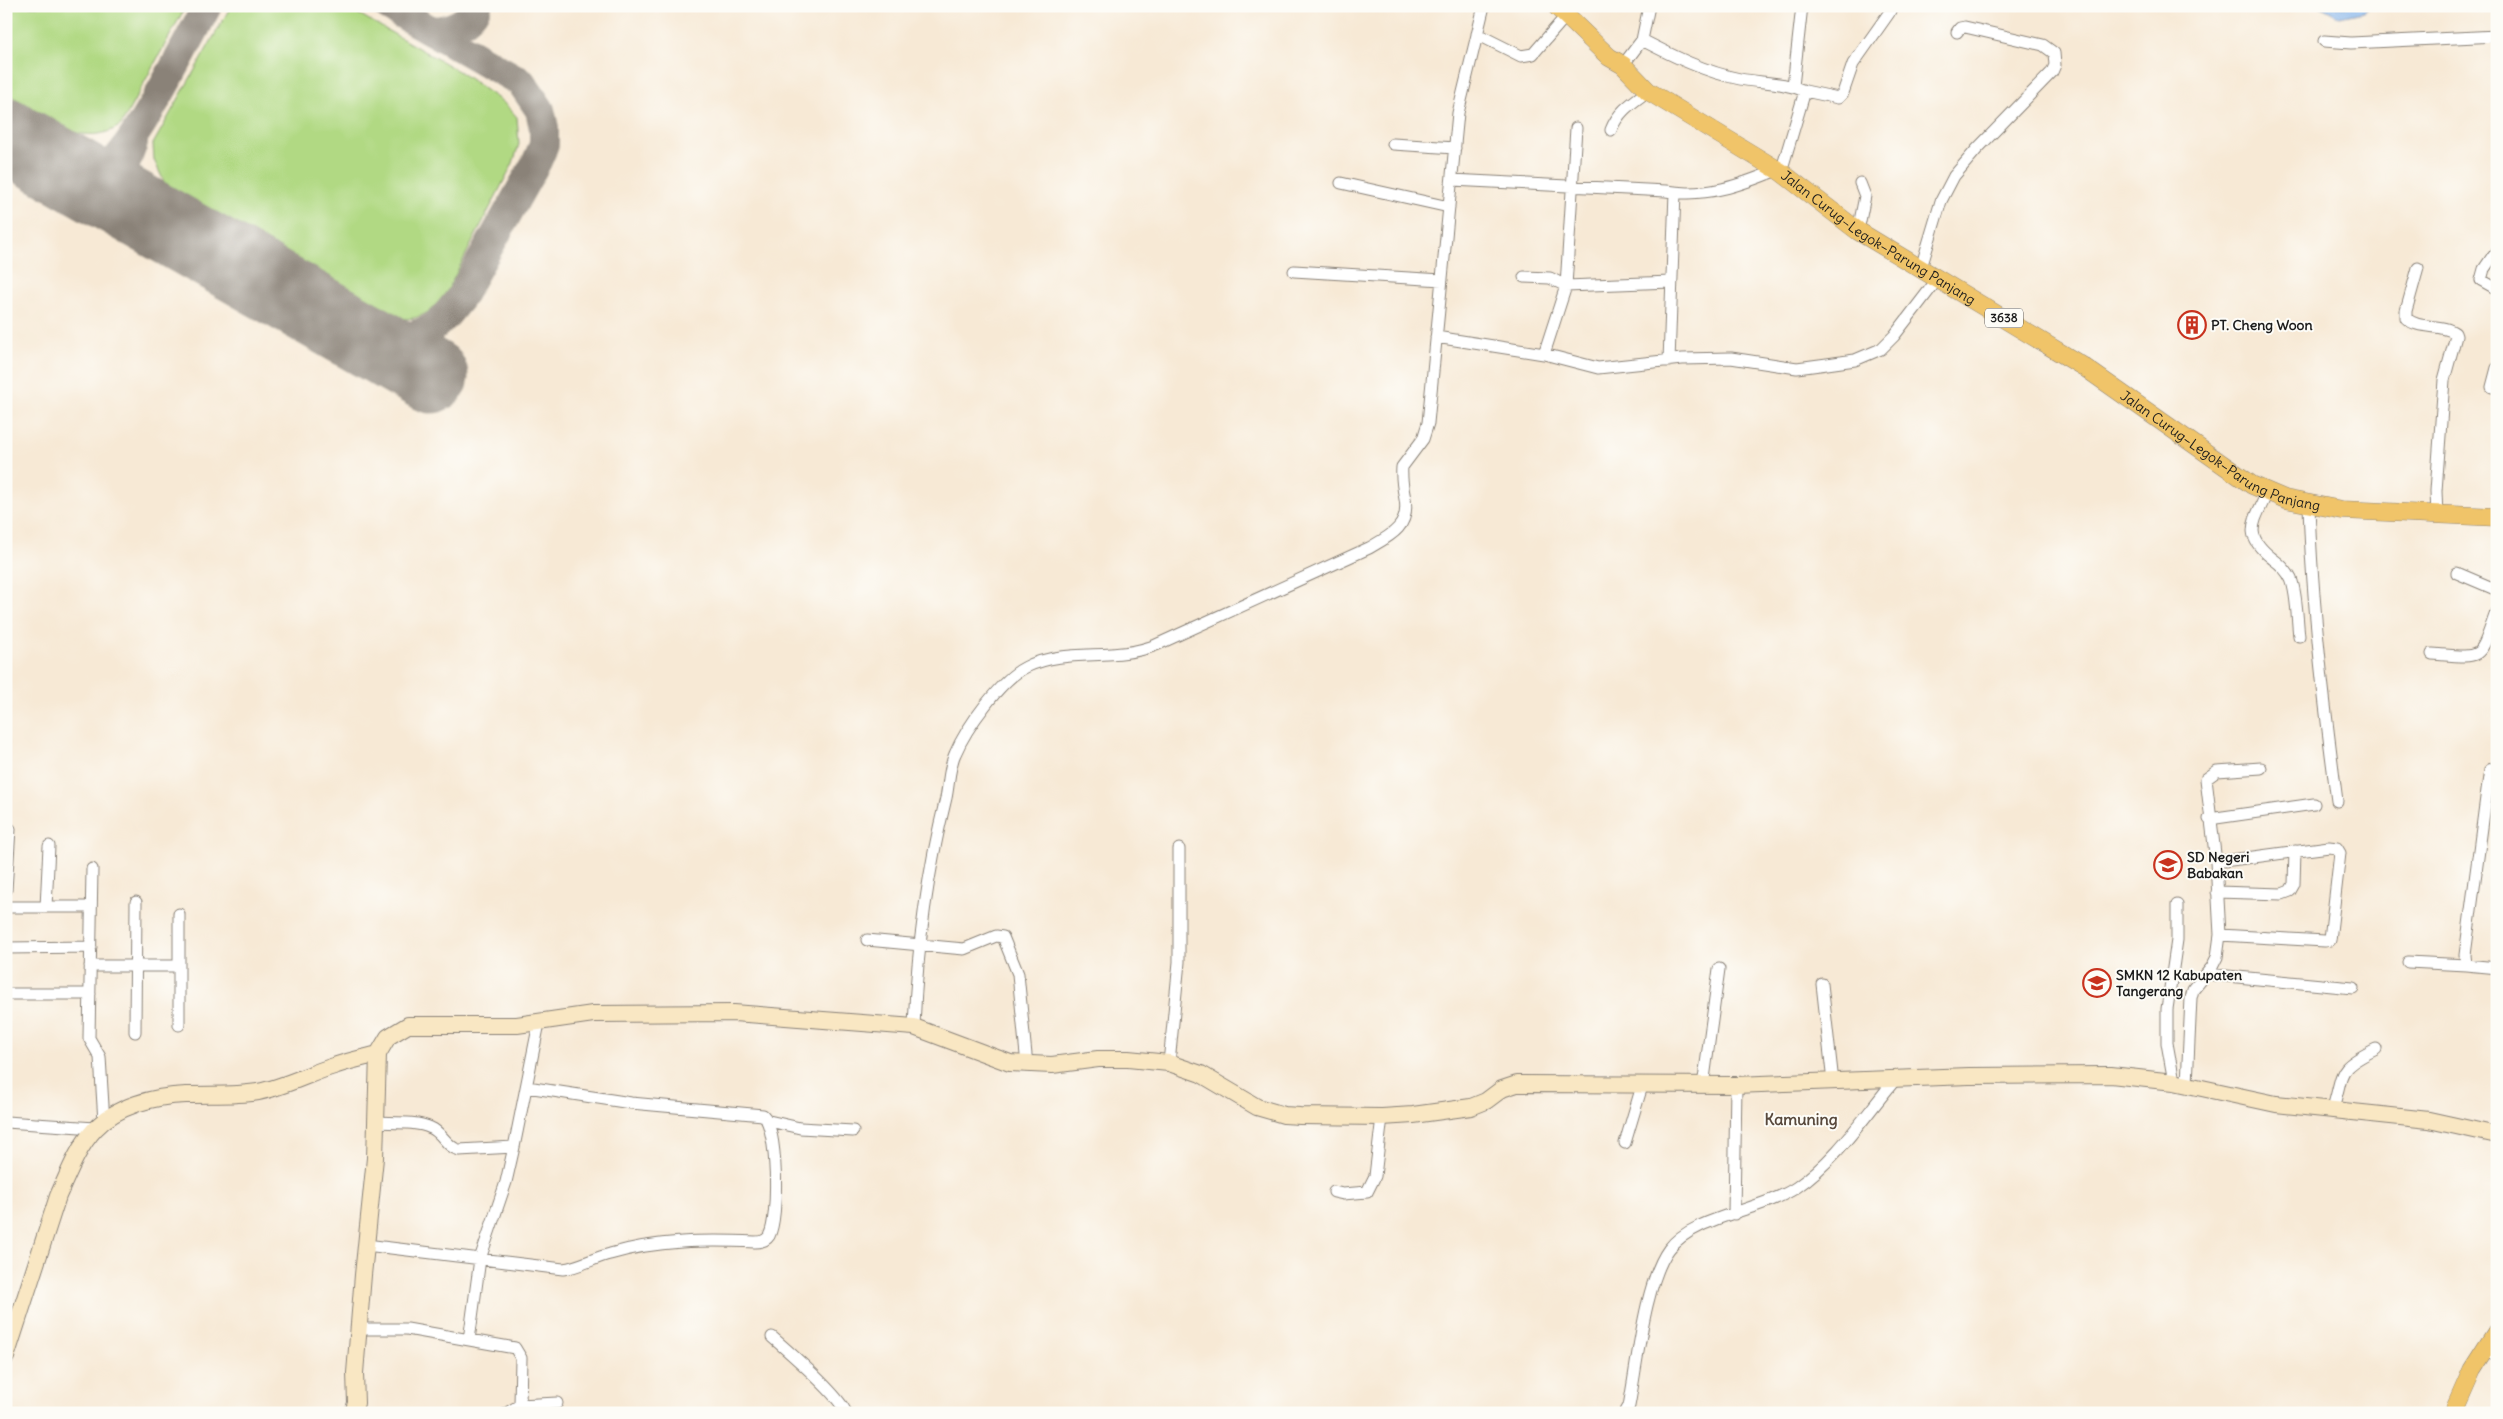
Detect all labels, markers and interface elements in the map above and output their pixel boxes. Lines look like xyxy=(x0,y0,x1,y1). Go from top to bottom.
street label: Jalan Curug–Legok–Parung Panjang xyxy=(1777,166,1979,309)
road number: 3638 xyxy=(1985,308,2023,328)
building icon: PT. Cheng Woon xyxy=(2177,310,2207,340)
place label: PT. Cheng Woon xyxy=(2211,316,2313,334)
street label: Jalan Curug–Legok–Parung Panjang xyxy=(2117,386,2322,515)
place label: SD Negeri Babakan xyxy=(2187,848,2249,882)
school or university icon: SD Negeri Babakan xyxy=(2153,850,2183,880)
place label: SMKN 12 Kabupaten Tangerang xyxy=(2116,966,2242,1000)
school or university icon: SMKN 12 Kabupaten Tangerang xyxy=(2082,968,2112,998)
district label: Kamuning xyxy=(1764,1109,1838,1130)

